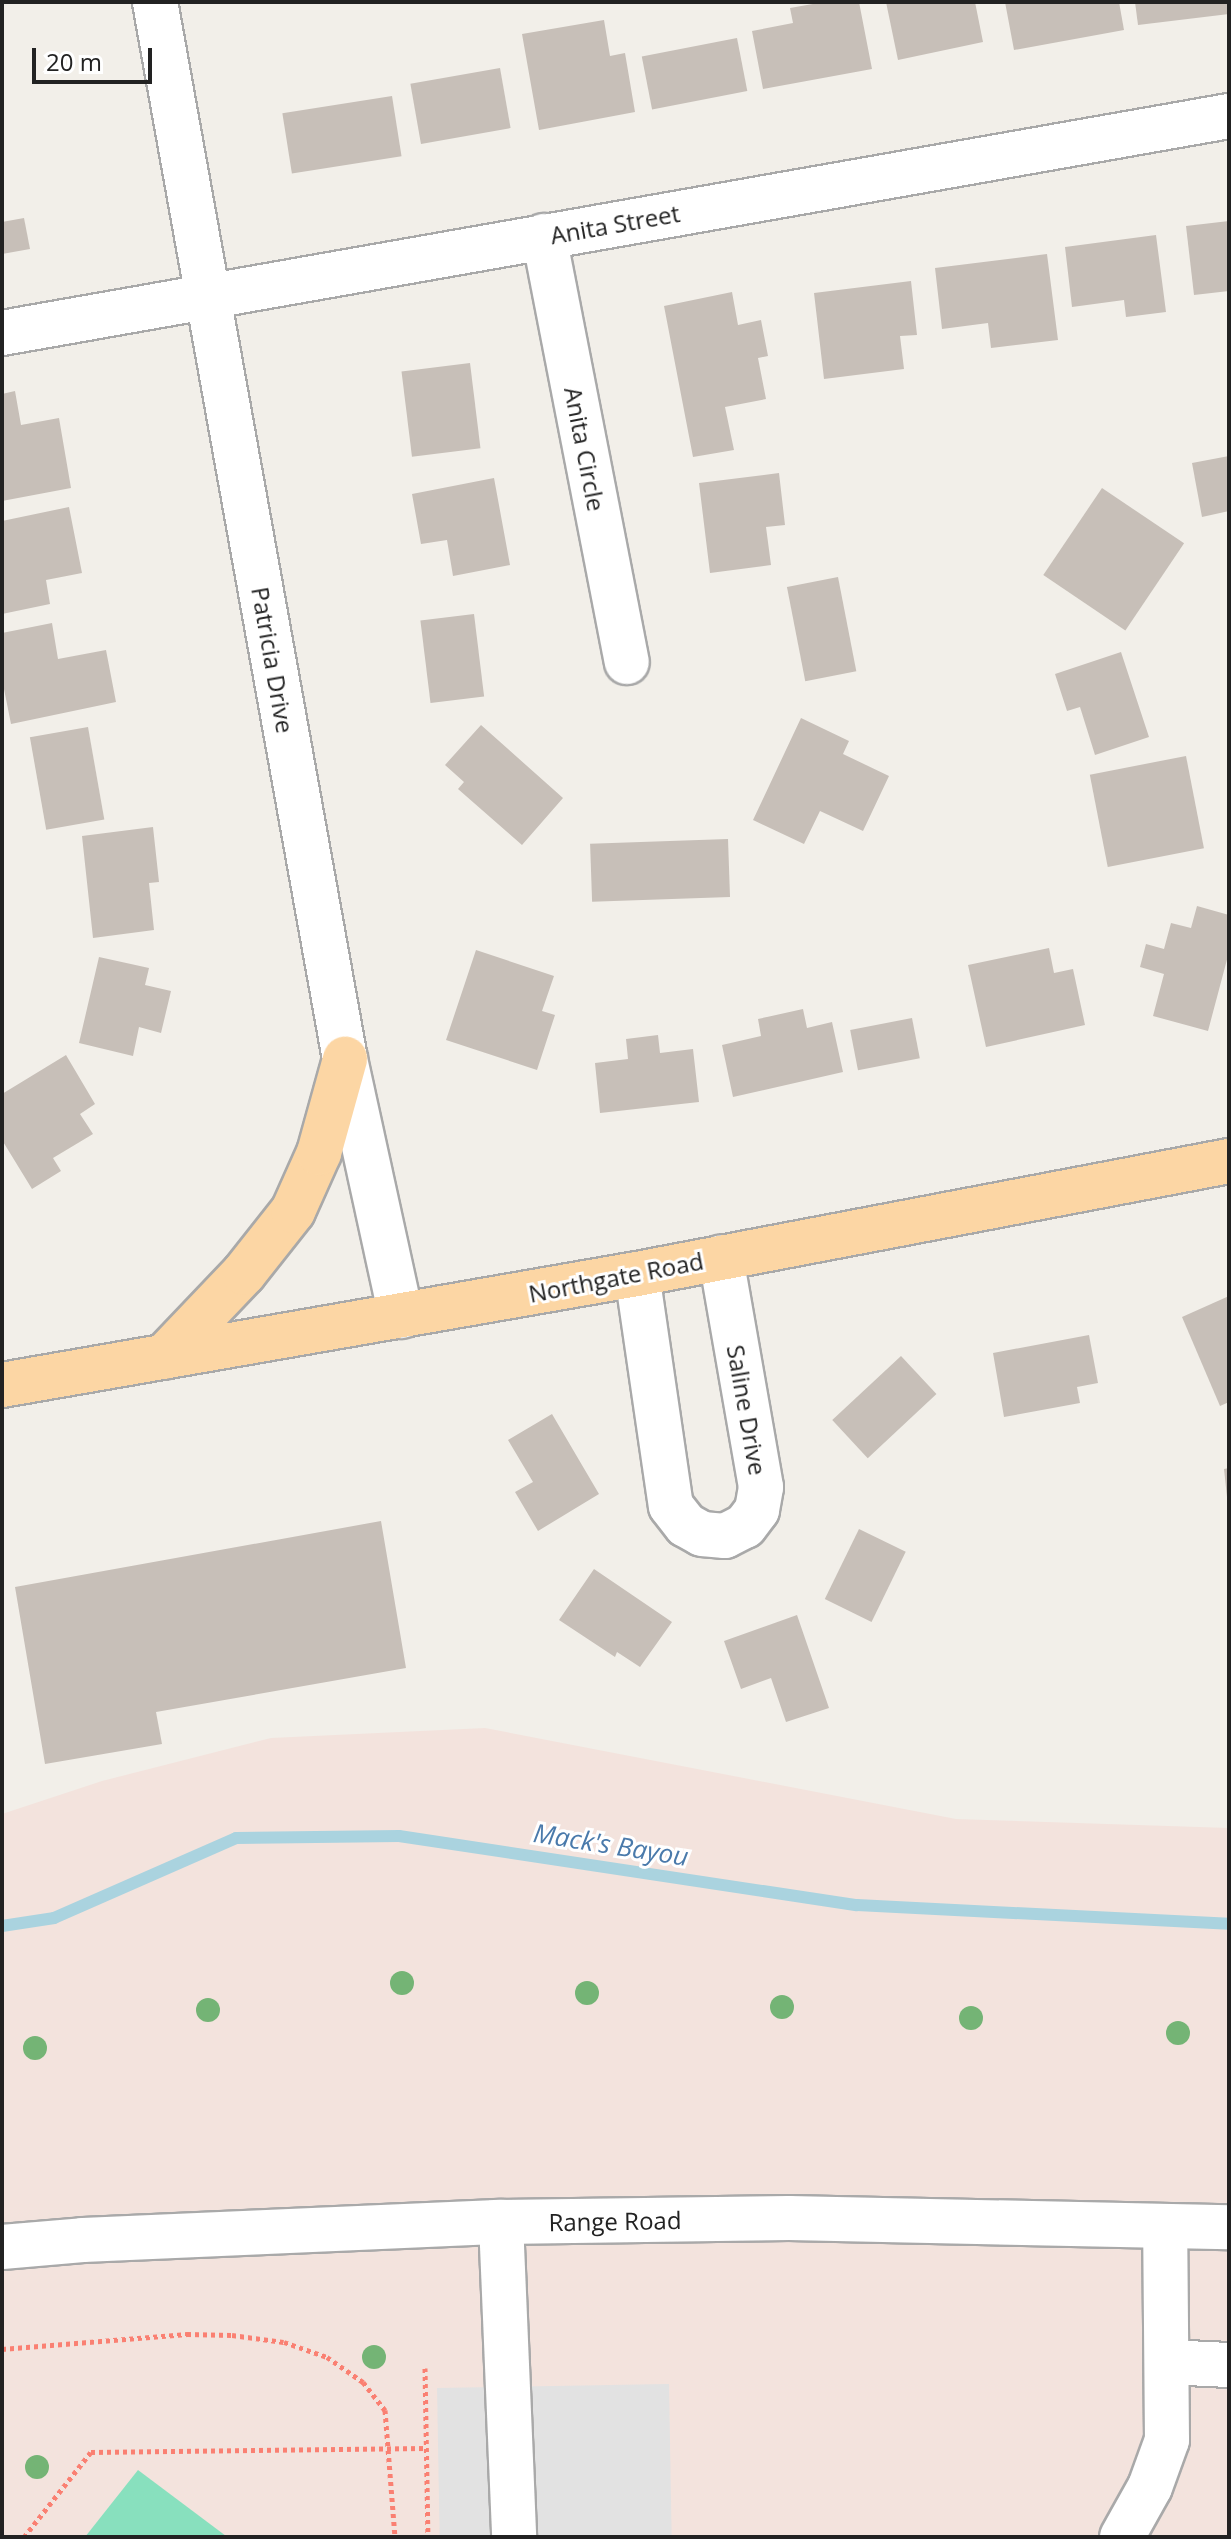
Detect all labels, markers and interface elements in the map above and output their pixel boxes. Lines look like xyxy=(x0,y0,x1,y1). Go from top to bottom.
scale bar xyxy=(36,32,156,82)
text: 20 m xyxy=(46,45,102,78)
street label: Anita Street xyxy=(548,198,682,250)
street label: Anita Circle xyxy=(559,384,611,514)
street label: Patricia Drive xyxy=(246,585,300,735)
street label: Northgate Road xyxy=(526,1246,706,1308)
street label: Saline Drive xyxy=(721,1343,773,1477)
water label: Mack's Bayou xyxy=(531,1817,691,1873)
street label: Range Road xyxy=(548,2205,682,2237)

